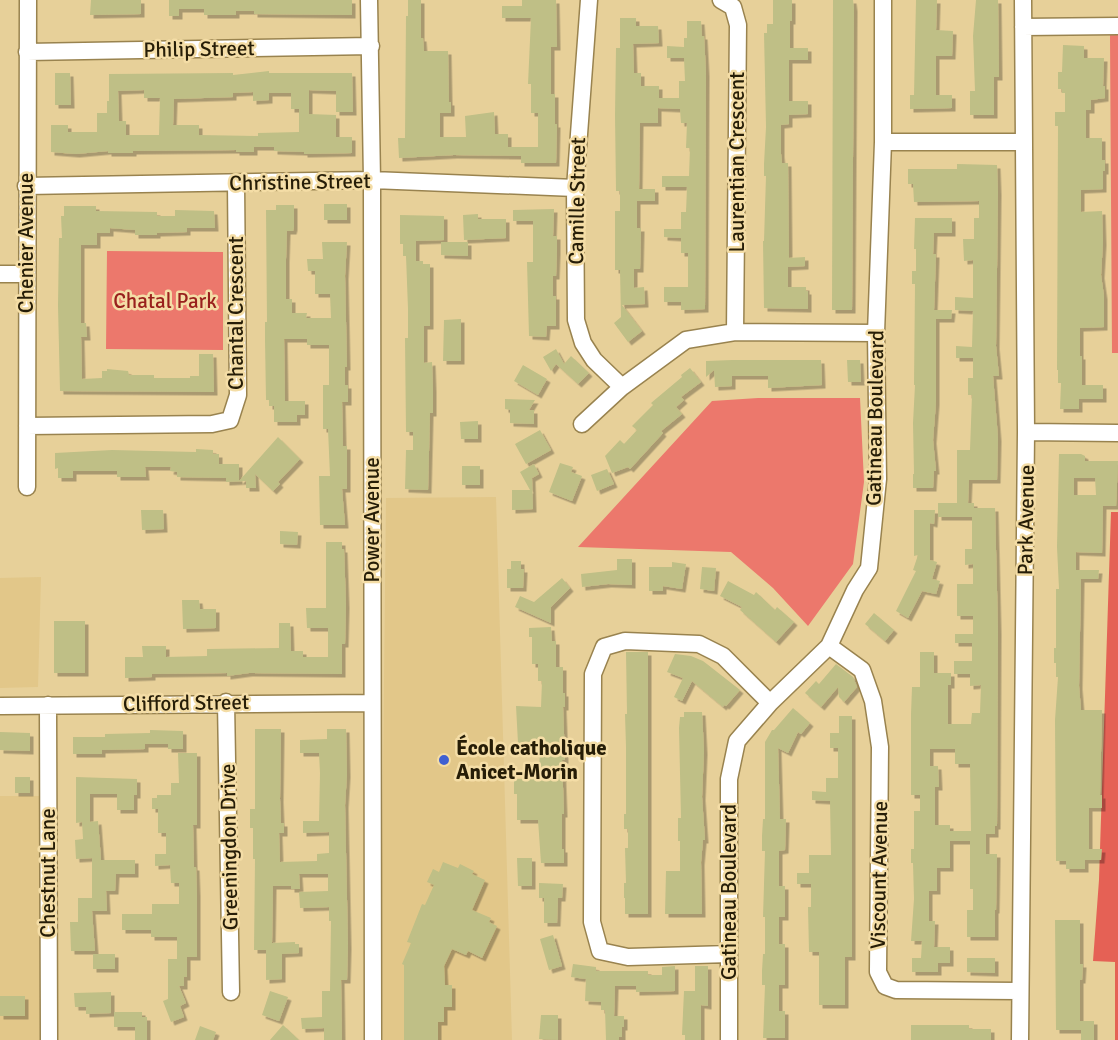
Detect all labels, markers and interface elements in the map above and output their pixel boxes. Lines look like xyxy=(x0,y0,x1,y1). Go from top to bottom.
street label: Philip Street xyxy=(143,35,255,63)
street label: Laurentian Crescent xyxy=(724,72,750,252)
street label: Camille Street xyxy=(563,137,591,265)
street label: Christine Street xyxy=(229,168,371,196)
street label: Chenier Avenue xyxy=(13,173,39,313)
street label: Chantal Crescent xyxy=(223,236,249,390)
park label: Chatal Park xyxy=(113,288,217,314)
street label: Gatineau Boulevard xyxy=(860,330,890,506)
street label: Power Avenue xyxy=(359,457,385,583)
street label: Park Avenue xyxy=(1012,464,1040,576)
street label: Clifford Street xyxy=(123,689,249,717)
place label: École catholique Anicet-Morin xyxy=(456,734,607,785)
marker: École catholique Anicet-Morin xyxy=(437,753,451,767)
street label: Greeningdon Drive xyxy=(215,763,243,931)
street label: Viscount Avenue xyxy=(865,801,893,949)
street label: Gatineau Boulevard xyxy=(716,804,742,980)
street label: Chestnut Lane xyxy=(35,808,61,938)

